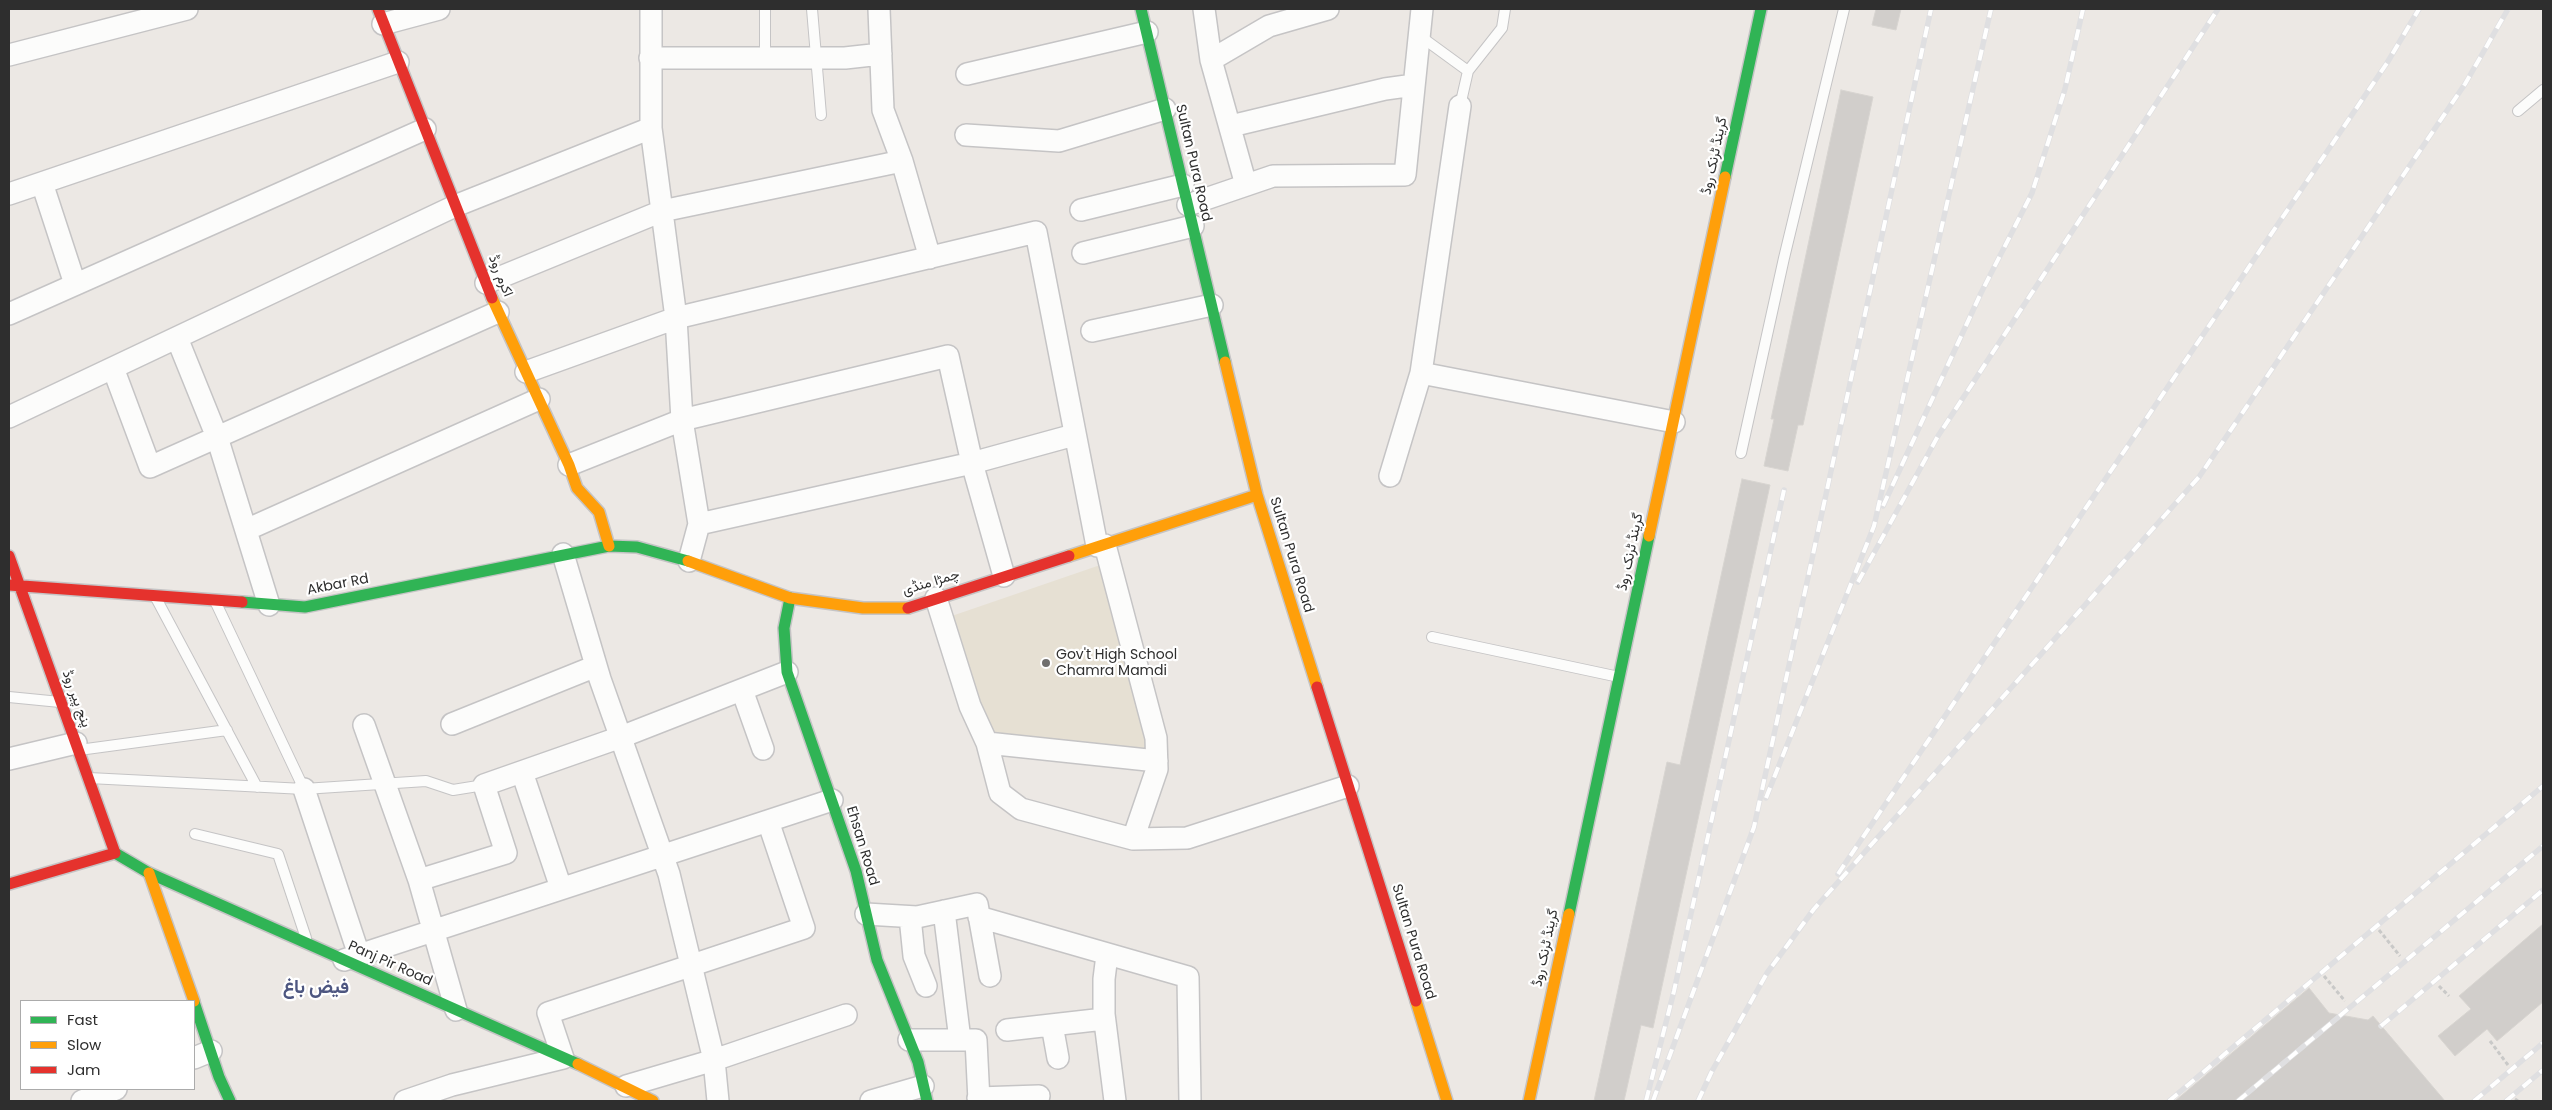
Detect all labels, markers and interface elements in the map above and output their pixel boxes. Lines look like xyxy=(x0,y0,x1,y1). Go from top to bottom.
street label: Sultan Pura Road xyxy=(1171,103,1215,223)
street label: گرینڈ ٹرنک روڈ xyxy=(1699,116,1731,196)
street label: اکرم روڈ xyxy=(484,253,516,299)
street label: Sultan Pura Road xyxy=(1265,495,1317,615)
street label: گرینڈ ٹرنک روڈ xyxy=(1615,512,1647,592)
street label: چمڑا منڈی xyxy=(900,566,962,600)
street label: Akbar Rd xyxy=(306,571,370,599)
place label: Gov't High School Chamra Mamdi xyxy=(1056,647,1177,680)
marker: Gov't High School Chamra Mamdi xyxy=(1040,657,1052,669)
street label: پنج پیر روڈ xyxy=(58,668,94,730)
street label: Ehsan Road xyxy=(842,804,882,888)
street label: Sultan Pura Road xyxy=(1387,882,1439,1002)
street label: گرینڈ ٹرنک روڈ xyxy=(1530,908,1562,988)
street label: Panj Pir Road xyxy=(345,938,435,990)
district label: فیض باغ xyxy=(283,977,349,999)
legend xyxy=(20,1000,195,1090)
text: Fast xyxy=(67,1009,98,1030)
text: Slow xyxy=(67,1034,101,1055)
text: Jam xyxy=(67,1059,101,1080)

